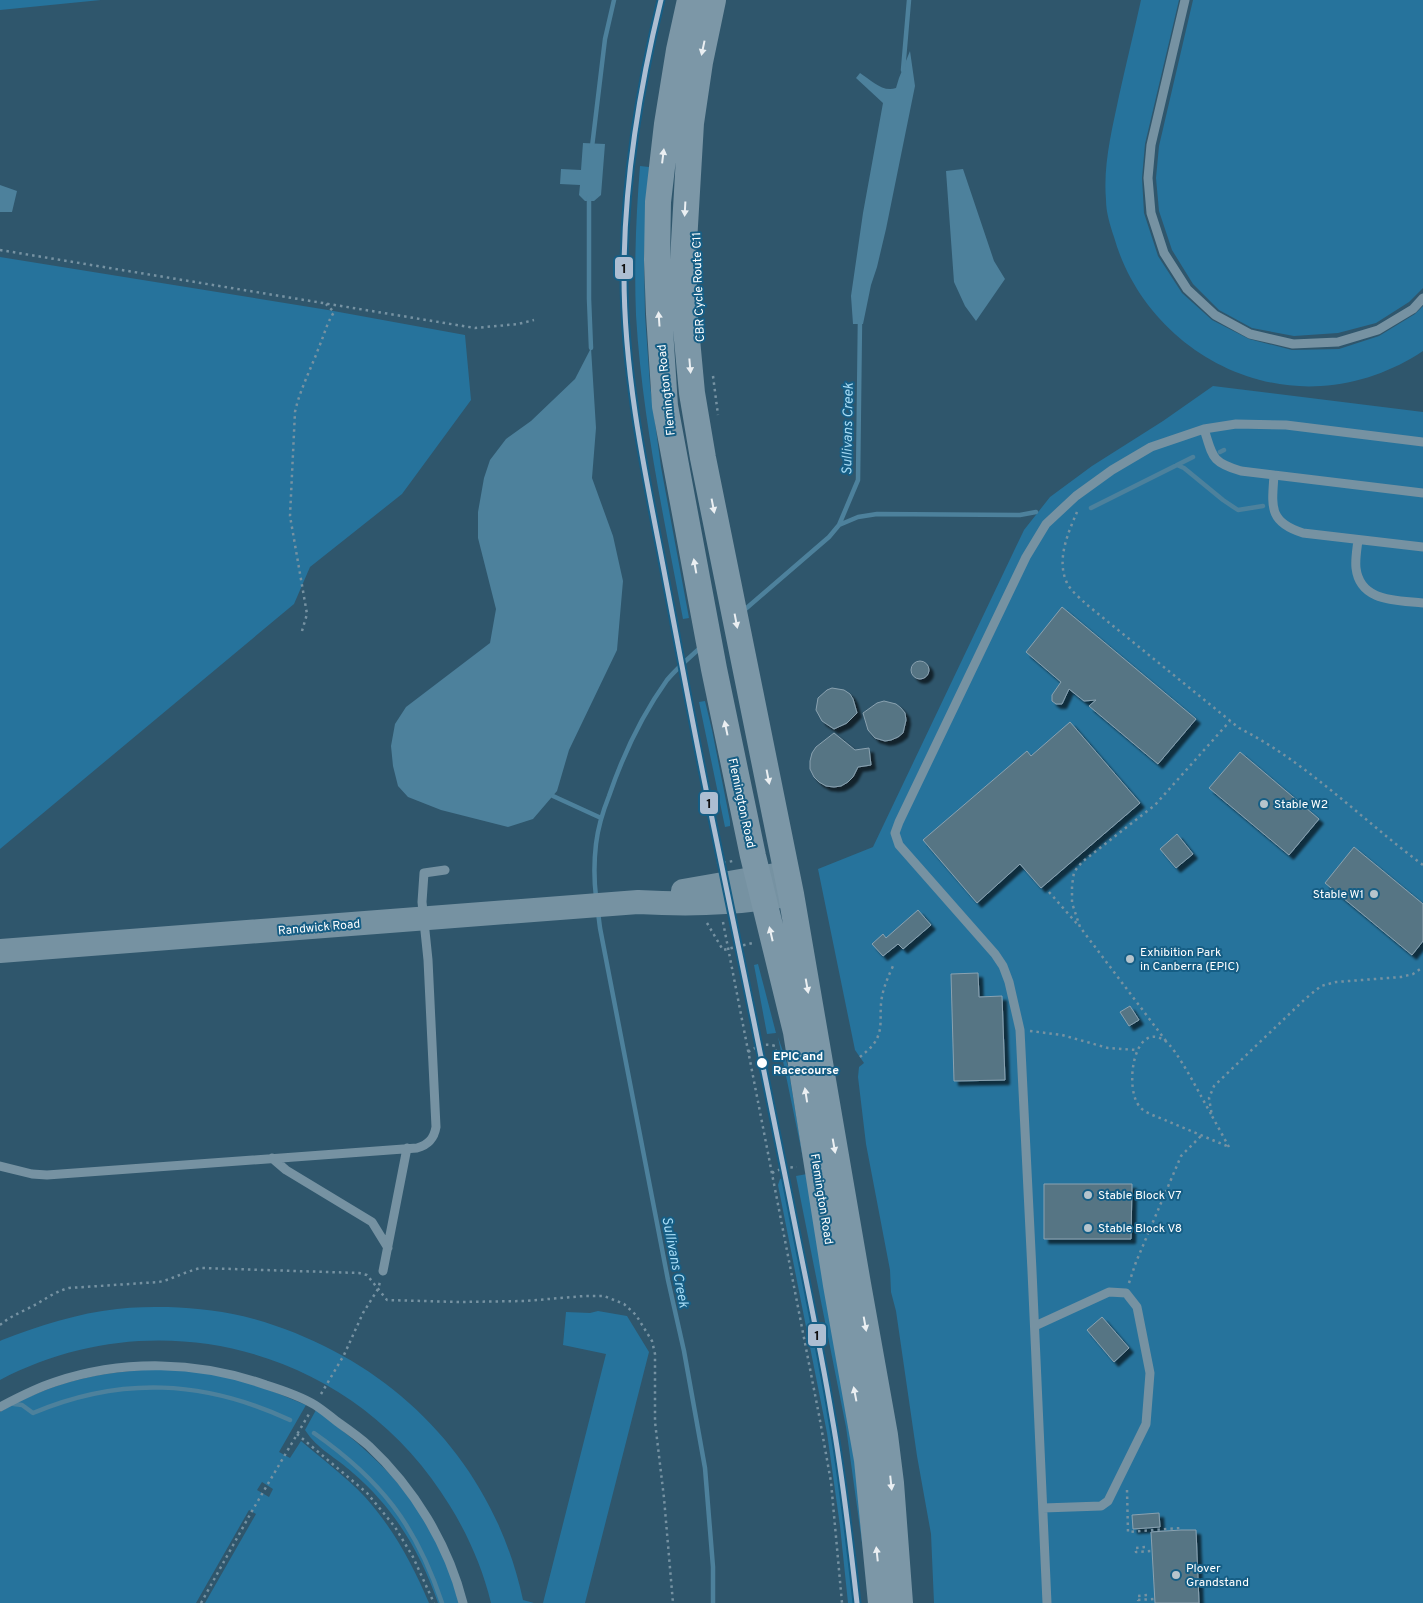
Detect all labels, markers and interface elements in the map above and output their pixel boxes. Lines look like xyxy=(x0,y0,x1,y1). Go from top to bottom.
one-way arrow xyxy=(699,40,707,55)
one-way arrow xyxy=(659,148,667,164)
one-way arrow xyxy=(681,201,689,217)
street label: CBR Cycle Route C11 xyxy=(689,232,709,342)
line badge: 1 xyxy=(614,256,634,280)
text: 1 xyxy=(621,261,627,278)
one-way arrow xyxy=(655,310,663,326)
street label: Flemington Road xyxy=(654,343,680,436)
one-way arrow xyxy=(686,359,694,375)
water label: Sullivans Creek xyxy=(839,382,858,475)
one-way arrow xyxy=(709,498,717,513)
one-way arrow xyxy=(690,557,698,573)
one-way arrow xyxy=(732,613,740,629)
one-way arrow xyxy=(722,721,730,736)
street label: Flemington Road xyxy=(724,757,758,850)
one-way arrow xyxy=(764,769,772,785)
line badge: 1 xyxy=(699,791,719,815)
text: 1 xyxy=(706,796,712,813)
place label: Stable W2 xyxy=(1274,797,1328,813)
marker: Stable W2 xyxy=(1258,798,1270,810)
place label: Stable W1 xyxy=(1313,887,1364,903)
marker: Stable W1 xyxy=(1368,888,1380,900)
street label: Randwick Road xyxy=(277,916,361,940)
one-way arrow xyxy=(767,926,775,941)
place label: Exhibition Park in Canberra (EPIC) xyxy=(1140,945,1239,975)
marker: Exhibition Park in Canberra (EPIC) xyxy=(1124,953,1136,965)
one-way arrow xyxy=(803,978,811,994)
place label: EPIC and Racecourse xyxy=(773,1049,839,1079)
marker: EPIC and Racecourse xyxy=(755,1056,769,1070)
one-way arrow xyxy=(801,1087,809,1103)
one-way arrow xyxy=(831,1139,839,1155)
street label: Flemington Road xyxy=(806,1153,836,1246)
place label: Stable Block V7 xyxy=(1098,1188,1182,1204)
marker: Stable Block V7 xyxy=(1082,1189,1094,1201)
water label: Sullivans Creek xyxy=(657,1215,692,1310)
place label: Stable Block V8 xyxy=(1098,1221,1182,1237)
marker: Stable Block V8 xyxy=(1082,1222,1094,1234)
one-way arrow xyxy=(861,1316,869,1332)
line badge: 1 xyxy=(807,1323,827,1347)
text: 1 xyxy=(814,1328,820,1345)
one-way arrow xyxy=(851,1386,859,1401)
one-way arrow xyxy=(887,1475,895,1491)
one-way arrow xyxy=(872,1546,880,1562)
place label: Plover Grandstand xyxy=(1186,1561,1249,1591)
marker: Plover Grandstand xyxy=(1170,1569,1182,1581)

